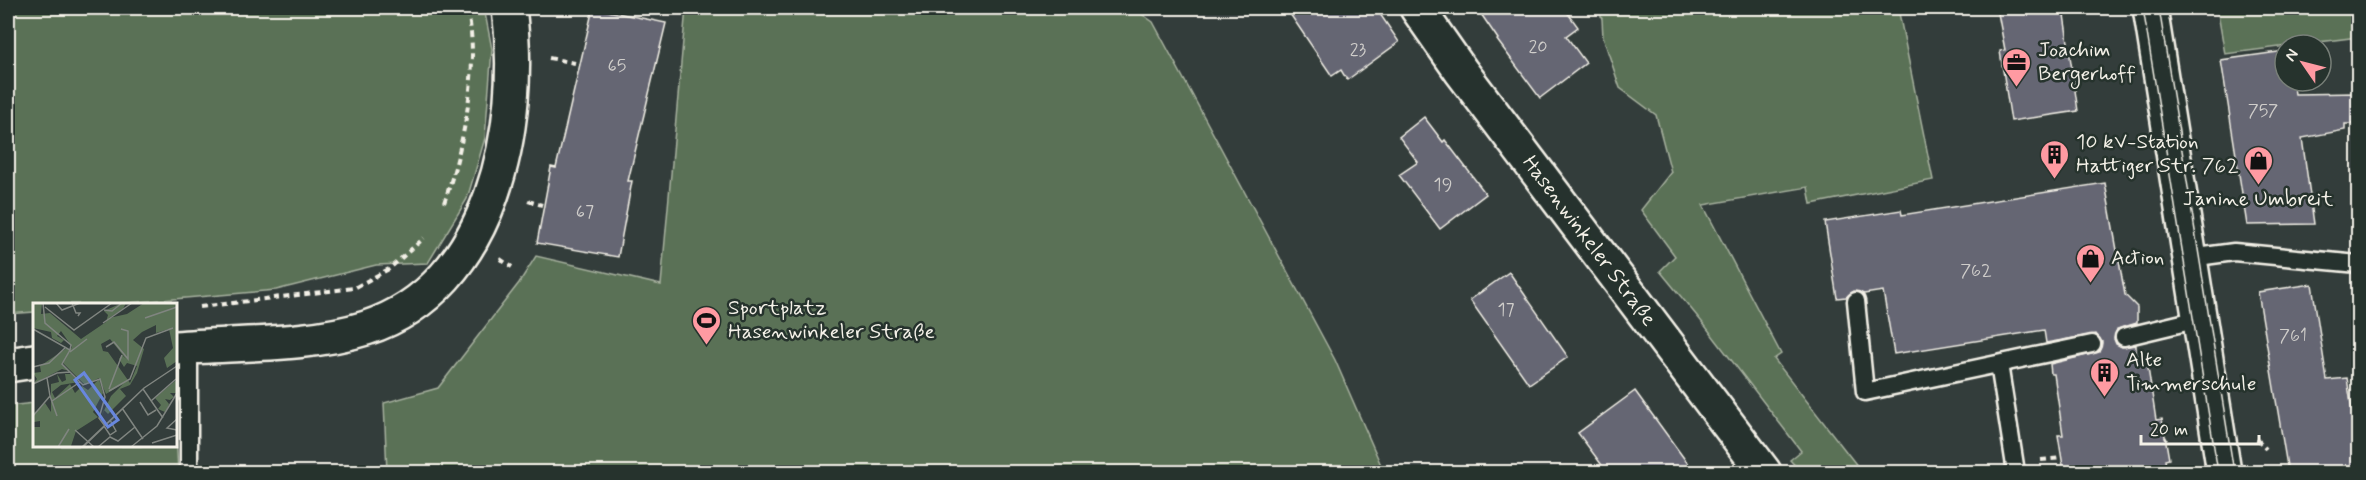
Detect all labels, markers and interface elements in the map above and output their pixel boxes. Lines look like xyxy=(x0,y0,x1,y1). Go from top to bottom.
north arrow xyxy=(2273,33,2333,93)
house number: 20 xyxy=(1528,35,1548,59)
place label: Joachim Bergerhoff xyxy=(2038,36,2136,89)
house number: 23 xyxy=(1350,38,1367,62)
text: N xyxy=(2280,45,2304,66)
office icon: Joachim Bergerhoff xyxy=(2001,46,2033,88)
house number: 65 xyxy=(608,54,626,78)
house number: 757 xyxy=(2248,99,2278,123)
place label: 10 kV-Station Hattiger Str. 762 xyxy=(2076,128,2239,180)
building icon: 10 kV-Station Hattiger Str. 762 xyxy=(2039,138,2071,180)
shop icon: Janine Umbreit xyxy=(2242,144,2274,186)
street label: Hasenwinkeler Straße xyxy=(1516,150,1662,332)
house number: 19 xyxy=(1434,173,1452,197)
place label: Janine Umbreit xyxy=(2183,185,2334,213)
house number: 67 xyxy=(576,200,594,224)
shop icon: Action xyxy=(2074,242,2106,284)
place label: Action xyxy=(2111,244,2164,272)
house number: 762 xyxy=(1960,259,1992,283)
place label: Sportplatz Hasenwinkeler Straße xyxy=(728,294,935,346)
house number: 17 xyxy=(1497,298,1515,322)
inset map xyxy=(33,303,177,447)
sports icon: Sportplatz Hasenwinkeler Straße xyxy=(691,304,723,346)
house number: 761 xyxy=(2279,324,2307,348)
place label: Alte Timmerschule xyxy=(2126,346,2256,398)
building icon: Alte Timmerschule xyxy=(2089,356,2121,398)
scale bar xyxy=(2141,408,2260,446)
text: 20 m xyxy=(2150,418,2188,442)

